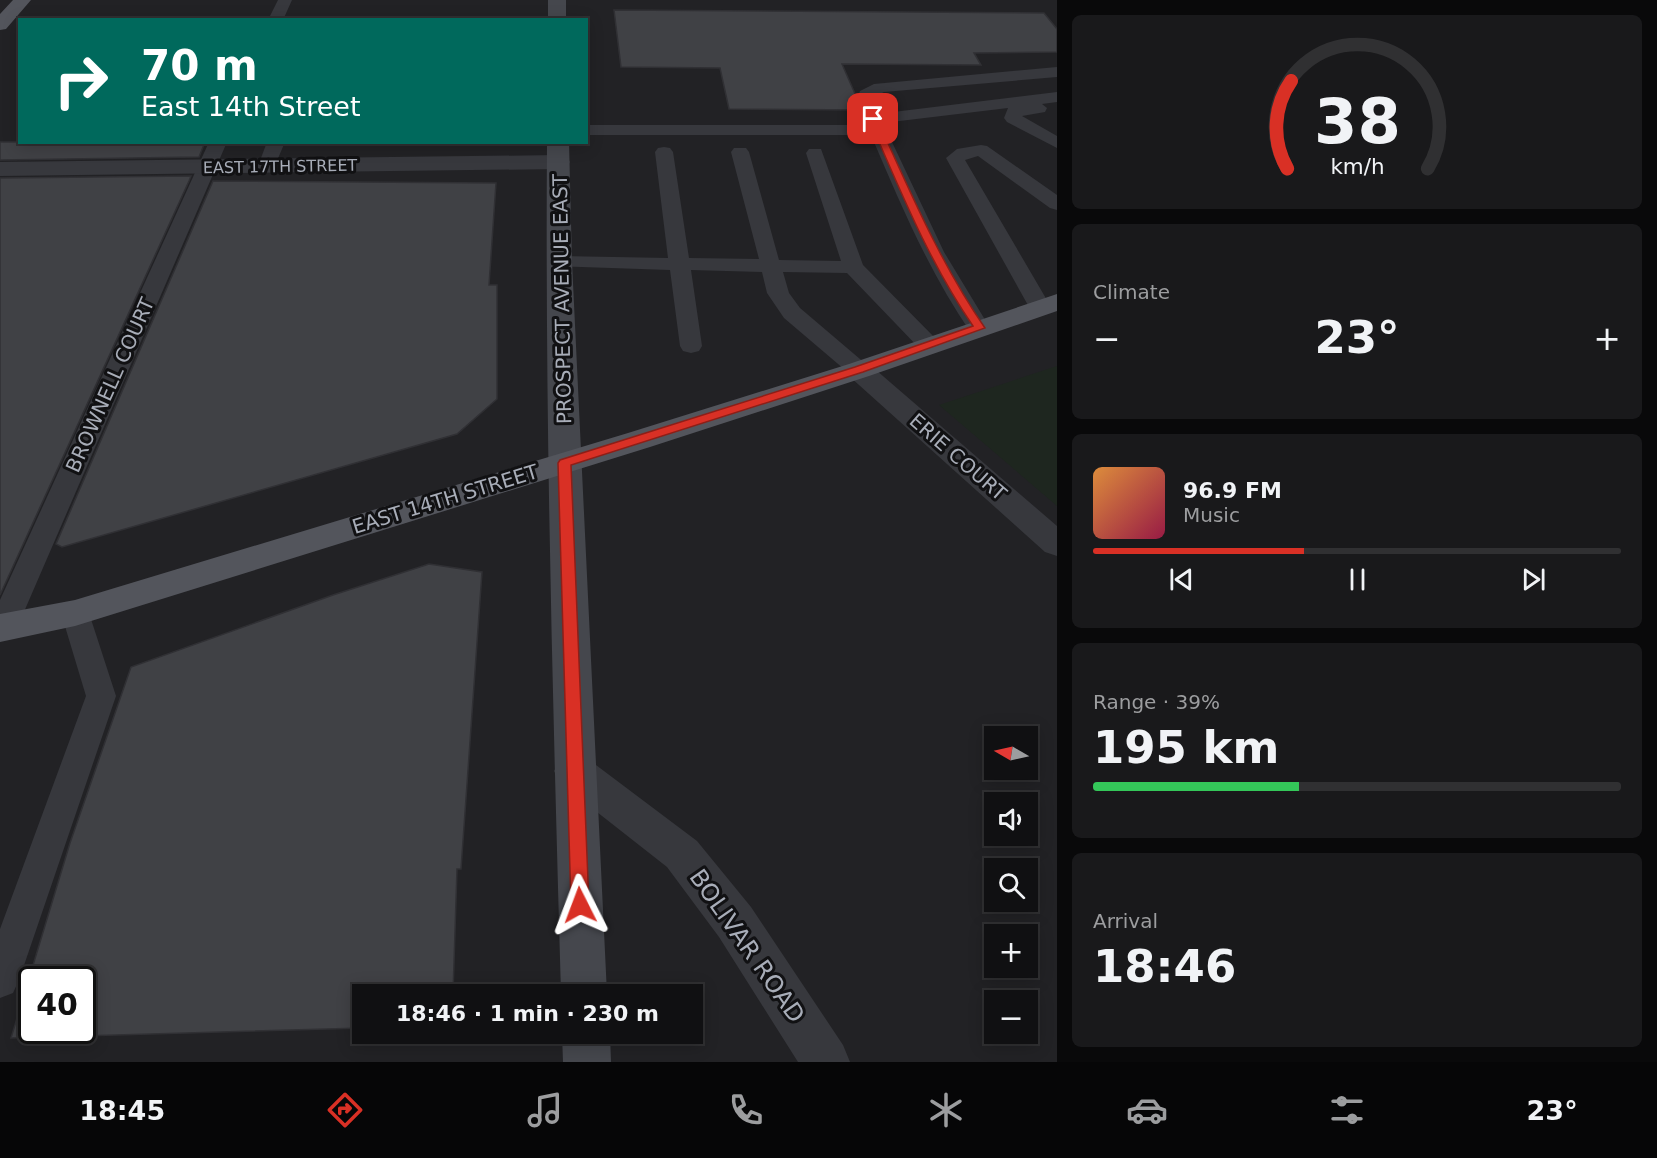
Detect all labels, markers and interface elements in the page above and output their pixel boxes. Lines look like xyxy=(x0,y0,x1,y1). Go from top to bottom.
text: 70 m xyxy=(141,41,258,90)
icon: right xyxy=(42,42,120,120)
text: 38 xyxy=(1314,85,1400,158)
text: East 14th Street xyxy=(141,91,361,122)
pin xyxy=(847,93,898,144)
icon: arrive xyxy=(856,102,889,135)
text: km/h xyxy=(1330,155,1384,180)
street label: EAST 17TH STREET xyxy=(203,156,358,177)
street label: PROSPECT AVENUE EAST xyxy=(548,173,576,424)
text: Climate xyxy=(1093,280,1170,304)
street label: BROWNELL COURT xyxy=(61,293,160,476)
text: 23° xyxy=(1314,311,1400,364)
text: − xyxy=(1093,319,1121,358)
text: + xyxy=(1593,319,1621,358)
street label: ERIE COURT xyxy=(905,408,1012,506)
street label: EAST 14TH STREET xyxy=(349,459,542,539)
text: 96.9 FM xyxy=(1183,478,1282,503)
text: Music xyxy=(1183,503,1240,527)
icon: previous xyxy=(1165,563,1198,596)
icon: pause xyxy=(1341,563,1374,596)
icon: next xyxy=(1517,563,1550,596)
text: Range · 39% xyxy=(1093,690,1220,714)
text: 195 km xyxy=(1093,721,1279,774)
north arrow xyxy=(984,726,1038,780)
map controls xyxy=(984,726,1038,1044)
button: sound xyxy=(984,792,1038,846)
button: search xyxy=(984,858,1038,912)
street label: BOLIVAR ROAD xyxy=(684,864,810,1028)
position arrow xyxy=(548,873,612,937)
text: Arrival xyxy=(1093,909,1158,933)
button: + xyxy=(984,924,1038,978)
text: 18:46 xyxy=(1093,940,1236,993)
speed limit sign: 40 xyxy=(18,966,96,1044)
button: − xyxy=(984,990,1038,1044)
text: 18:46 · 1 min · 230 m xyxy=(396,1001,659,1026)
icon: directions xyxy=(324,1089,366,1131)
icon: music xyxy=(524,1089,566,1131)
icon: phone xyxy=(725,1089,767,1131)
icon: climate xyxy=(925,1089,967,1131)
icon: car xyxy=(1126,1089,1168,1131)
icon: filters xyxy=(1326,1089,1368,1131)
text: 18:45 xyxy=(79,1095,165,1126)
text: 23° xyxy=(1527,1095,1578,1126)

